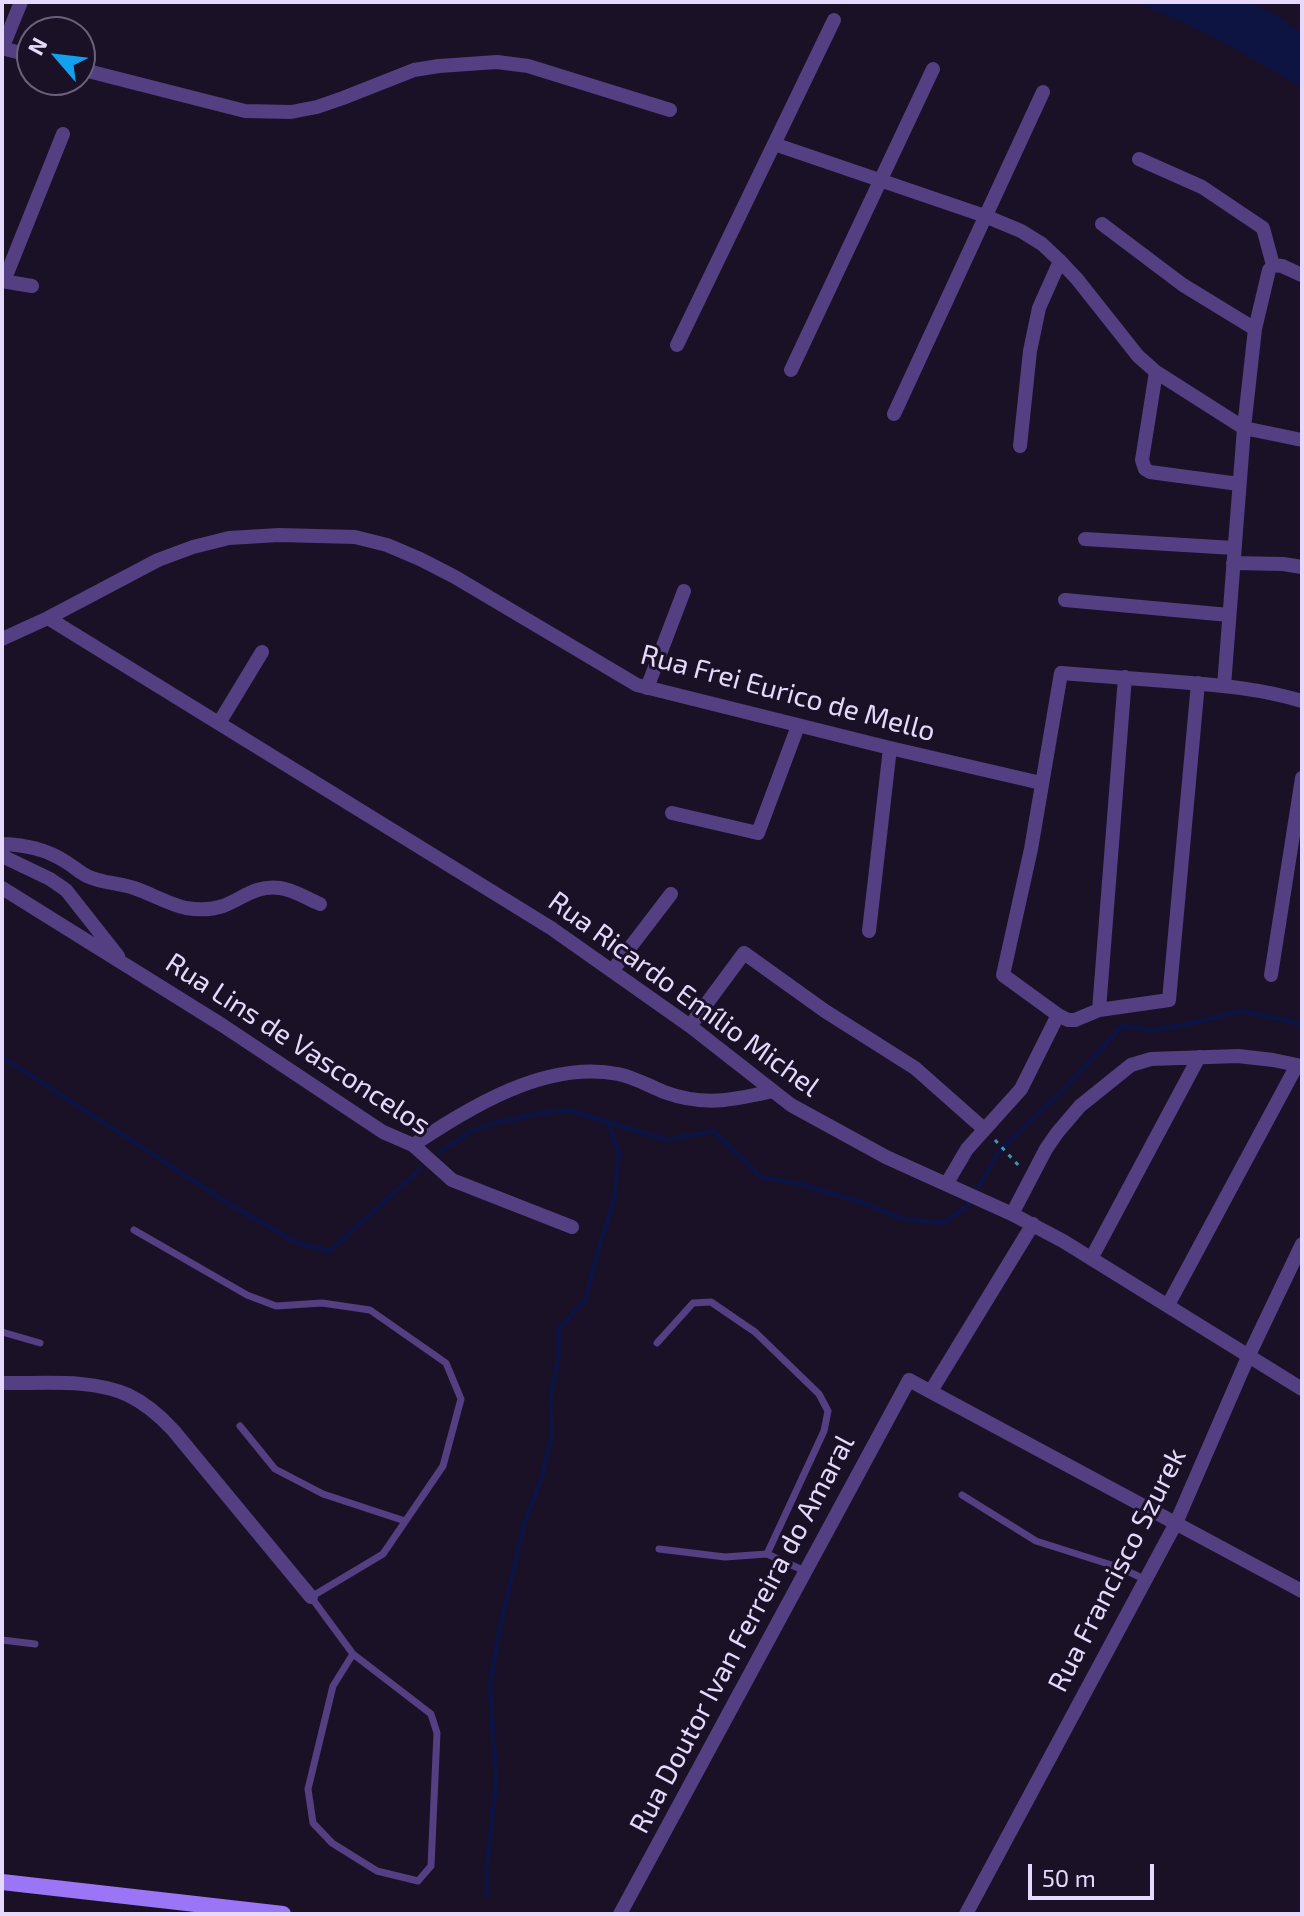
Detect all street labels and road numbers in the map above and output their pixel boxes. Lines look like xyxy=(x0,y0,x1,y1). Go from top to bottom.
street label: Rua Frei Eurico de Mello xyxy=(637,638,939,748)
street label: Rua Ricardo Emílio Michel xyxy=(542,884,826,1104)
street label: Rua Lins de Vasconcelos xyxy=(159,946,437,1142)
street label: Rua Doutor Ivan Ferreira do Amaral xyxy=(622,1429,862,1839)
street label: Rua Francisco Szurek xyxy=(1041,1443,1193,1697)

